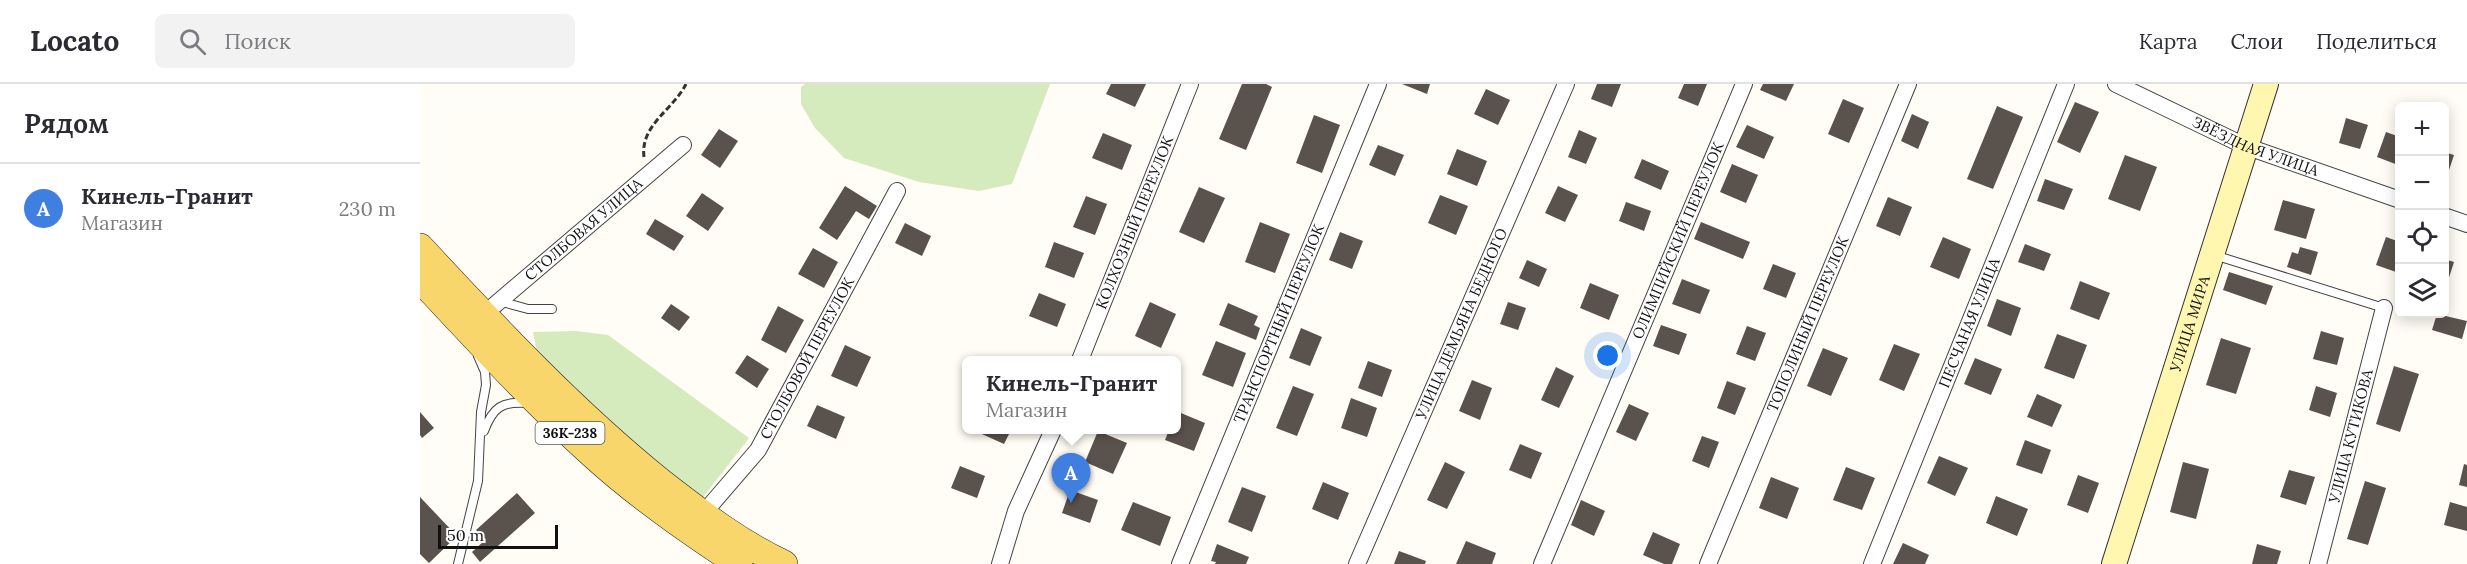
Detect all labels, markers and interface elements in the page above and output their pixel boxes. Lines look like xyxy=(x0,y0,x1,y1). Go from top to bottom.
search box xyxy=(155,14,575,68)
text: Locato xyxy=(30,23,119,59)
icon: search xyxy=(176,25,209,58)
text: Поиск xyxy=(224,27,291,55)
text: Карта xyxy=(2139,28,2198,55)
text: Слои xyxy=(2231,28,2283,55)
text: Поделиться xyxy=(2316,28,2437,55)
map controls xyxy=(2395,102,2449,318)
button: + xyxy=(2395,102,2449,156)
text: Рядом xyxy=(24,107,109,140)
street label: ЗВЁЗДНАЯ УЛИЦА xyxy=(2189,112,2322,180)
street label: КОЛХОЗНЫЙ ПЕРЕУЛОК xyxy=(1091,132,1178,312)
street label: ОЛИМПИЙСКИЙ ПЕРЕУЛОК xyxy=(1628,138,1728,342)
button: − xyxy=(2395,156,2449,210)
street label: СТОЛБОВАЯ УЛИЦА xyxy=(520,173,647,285)
text: Кинель-Гранит xyxy=(81,182,253,210)
text: A xyxy=(37,196,50,221)
text: 230 m xyxy=(339,196,396,221)
text: Магазин xyxy=(81,210,163,235)
button: locate xyxy=(2395,210,2449,264)
street label: ТРАНСПОРТНЫЙ ПЕРЕУЛОК xyxy=(1229,220,1329,426)
street label: УЛИЦА ДЕМЬЯНА БЕДНОГО xyxy=(1411,225,1511,423)
street label: ТОПОЛИНЫЙ ПЕРЕУЛОК xyxy=(1762,232,1853,415)
street label: ПЕСЧАНАЯ УЛИЦА xyxy=(1934,254,2004,391)
button: layers xyxy=(2395,264,2449,318)
street label: УЛИЦА МИРА xyxy=(2165,272,2214,375)
street label: СТОЛБОВОЙ ПЕРЕУЛОК xyxy=(756,273,858,442)
your location xyxy=(1593,341,1622,370)
popup xyxy=(962,356,1181,434)
street label: УЛИЦА КУТИКОВА xyxy=(2324,367,2377,506)
text: Кинель-Гранит xyxy=(986,369,1157,397)
text: Магазин xyxy=(986,397,1068,422)
road number: 36К-238 xyxy=(536,422,604,444)
pin: A xyxy=(1052,454,1090,503)
scale bar xyxy=(438,522,558,550)
text: 50 m xyxy=(447,525,484,545)

